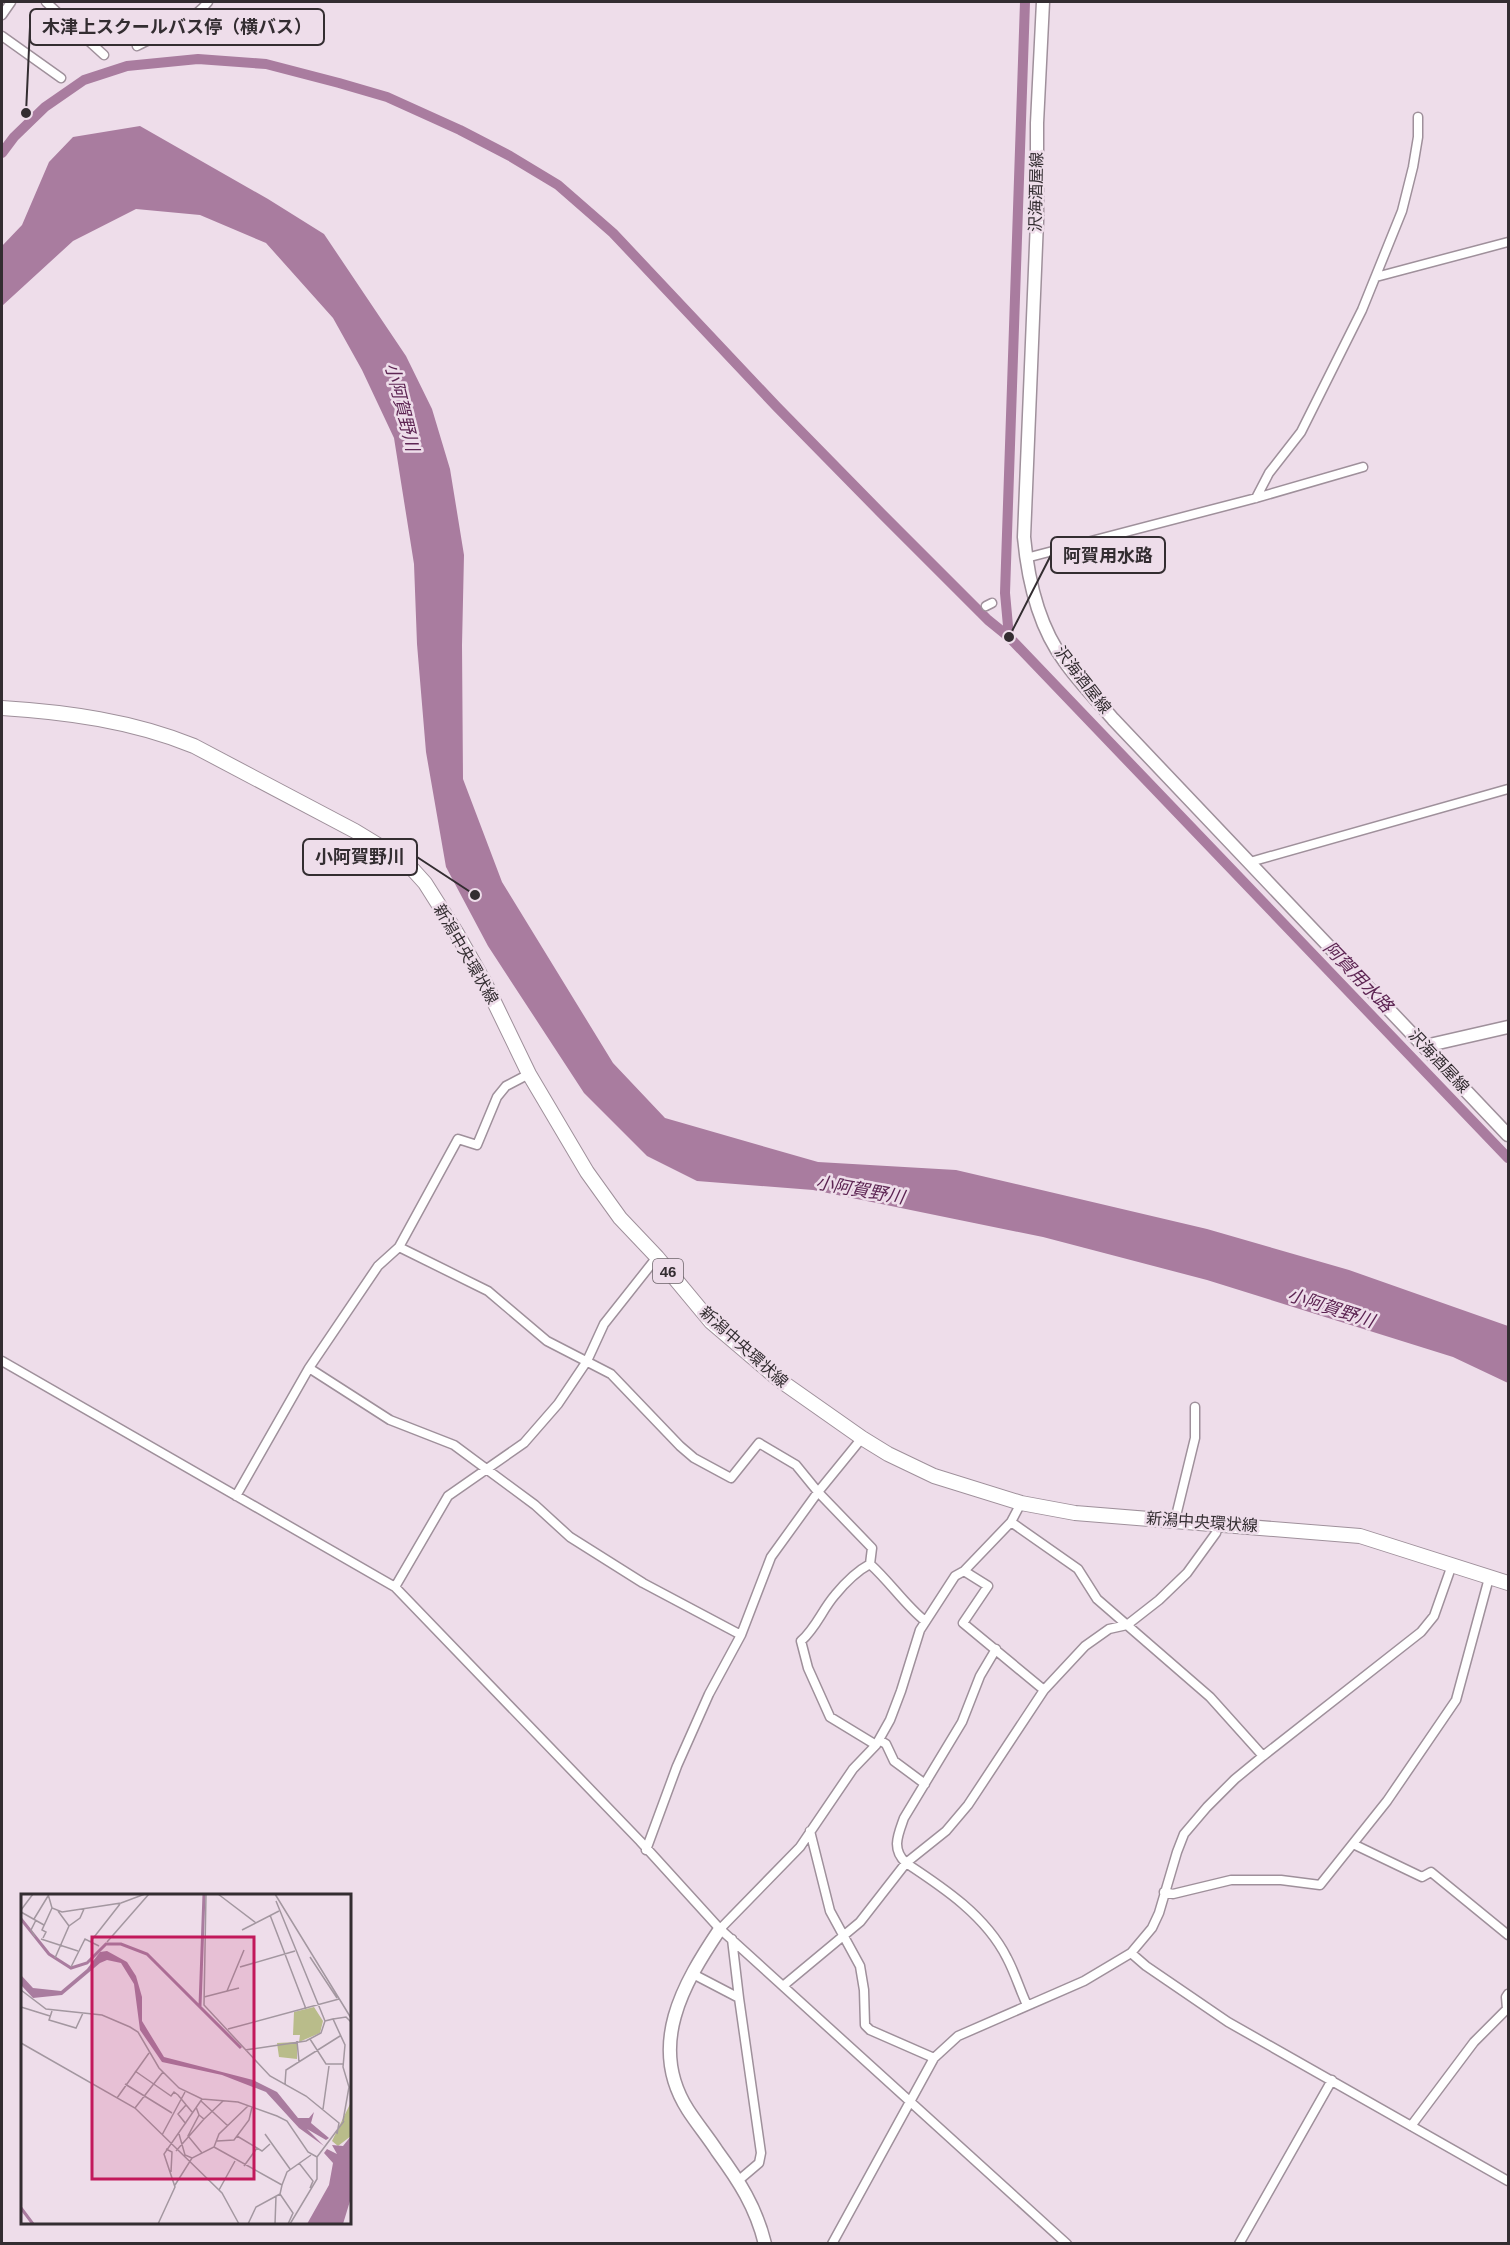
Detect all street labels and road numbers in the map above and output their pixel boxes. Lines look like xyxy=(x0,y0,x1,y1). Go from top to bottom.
street label: 沢海酒屋線 xyxy=(1027,152,1045,232)
street label: 沢海酒屋線 xyxy=(1052,643,1114,717)
street label: 新潟中央環状線 xyxy=(431,901,501,1007)
street label: 沢海酒屋線 xyxy=(1405,1026,1473,1096)
road number: 46 xyxy=(653,1259,683,1283)
street label: 新潟中央環状線 xyxy=(697,1303,791,1391)
street label: 新潟中央環状線 xyxy=(1146,1510,1258,1534)

